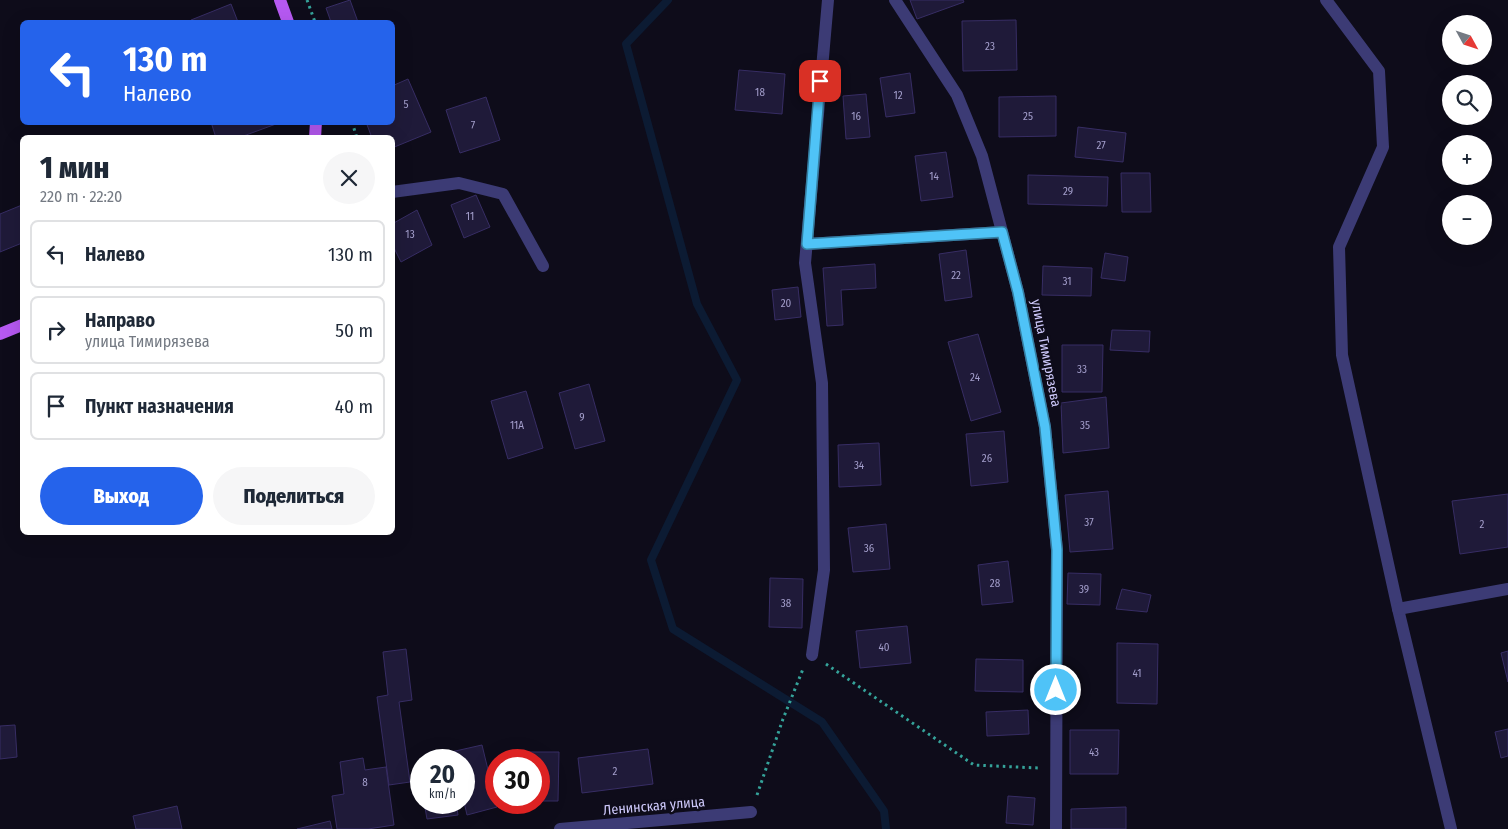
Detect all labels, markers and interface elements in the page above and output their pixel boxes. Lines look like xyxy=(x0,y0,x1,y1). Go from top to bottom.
north arrow xyxy=(1442,15,1492,65)
map controls xyxy=(1442,15,1492,245)
text: 130 m xyxy=(123,38,207,80)
icon: left xyxy=(40,40,105,105)
house number: 23 xyxy=(985,40,995,53)
pin xyxy=(799,60,841,102)
icon: arrive xyxy=(806,67,834,95)
button: search xyxy=(1442,75,1492,125)
text: Налево xyxy=(123,80,192,107)
house number: 18 xyxy=(755,86,765,99)
house number: 12 xyxy=(893,89,903,102)
house number: 5 xyxy=(403,98,409,111)
house number: 16 xyxy=(851,110,861,123)
house number: 25 xyxy=(1023,110,1033,123)
house number: 7 xyxy=(471,119,476,132)
button: + xyxy=(1442,135,1492,185)
house number: 27 xyxy=(1096,139,1106,152)
text: 1 мин xyxy=(40,150,109,186)
button: close xyxy=(323,152,375,204)
house number: 14 xyxy=(929,170,939,183)
house number: 29 xyxy=(1063,185,1073,198)
text: 220 m · 22:20 xyxy=(40,187,122,206)
button: − xyxy=(1442,195,1492,245)
house number: 11 xyxy=(466,210,474,223)
house number: 13 xyxy=(405,228,415,241)
icon: left xyxy=(42,240,70,268)
text: Налево xyxy=(85,243,145,266)
text: 130 m xyxy=(328,243,373,266)
house number: 22 xyxy=(951,269,961,282)
house number: 31 xyxy=(1063,275,1072,288)
house number: 20 xyxy=(781,297,792,310)
street label: улица Тимирязева xyxy=(1027,298,1065,408)
text: Направо xyxy=(85,309,155,332)
icon: right xyxy=(42,316,70,344)
text: 50 m xyxy=(335,319,373,342)
text: улица Тимирязева xyxy=(85,332,210,351)
house number: 33 xyxy=(1077,363,1087,376)
house number: 24 xyxy=(970,371,981,384)
icon: arrive xyxy=(42,392,70,420)
text: Пункт назначения xyxy=(85,395,234,418)
text: 40 m xyxy=(335,395,373,418)
house number: 9 xyxy=(579,411,585,424)
house number: 11А xyxy=(510,419,524,432)
house number: 35 xyxy=(1080,419,1090,432)
house number: 26 xyxy=(982,452,993,465)
house number: 34 xyxy=(854,459,865,472)
button: Выход xyxy=(40,467,203,525)
button: Поделиться xyxy=(213,467,375,525)
house number: 37 xyxy=(1084,516,1094,529)
house number: 2 xyxy=(1480,518,1485,531)
house number: 36 xyxy=(864,542,875,555)
house number: 28 xyxy=(990,577,1001,590)
house number: 39 xyxy=(1079,583,1089,596)
house number: 38 xyxy=(781,597,792,610)
house number: 40 xyxy=(878,641,890,654)
position arrow xyxy=(1029,663,1081,715)
house number: 41 xyxy=(1132,667,1142,680)
house number: 43 xyxy=(1089,746,1099,759)
speed limit sign: 30 xyxy=(485,749,550,814)
text: 20 xyxy=(430,760,455,790)
house number: 2 xyxy=(613,765,618,778)
house number: 8 xyxy=(362,776,368,789)
text: km/h xyxy=(429,787,456,801)
street label: Ленинская улица xyxy=(602,793,706,819)

